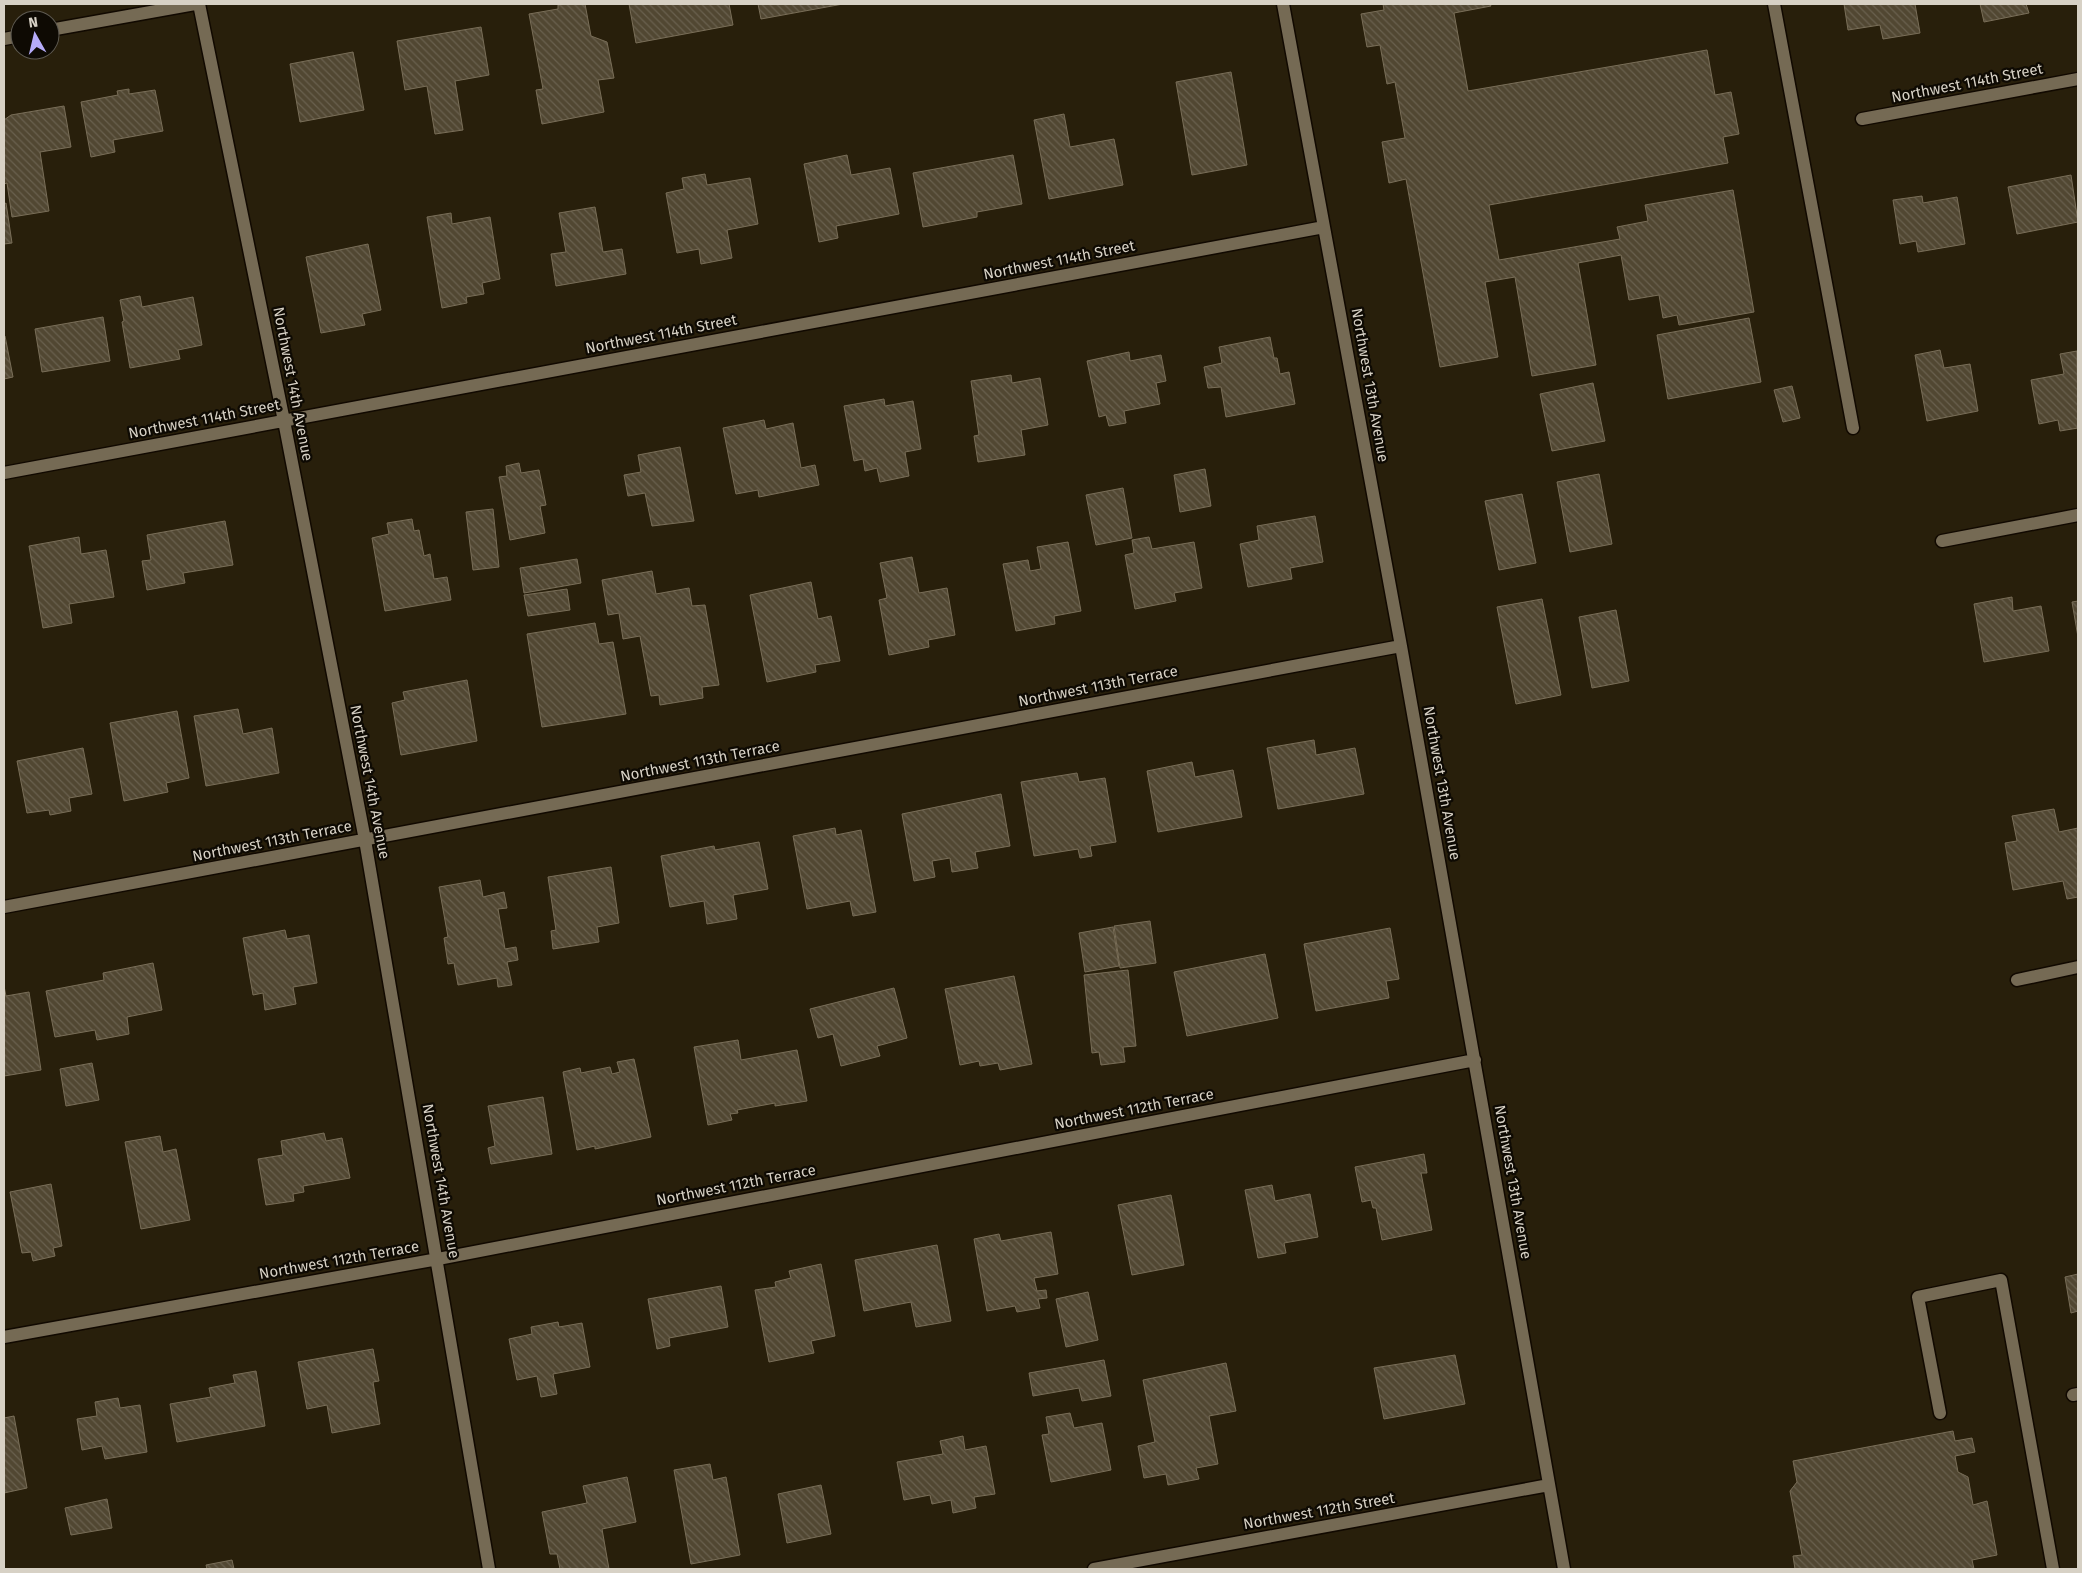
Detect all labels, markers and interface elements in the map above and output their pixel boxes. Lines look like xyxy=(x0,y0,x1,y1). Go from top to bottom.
north arrow xyxy=(10,10,60,60)
text: N xyxy=(27,14,39,32)
street label: Northwest 114th Street xyxy=(1890,59,2045,107)
street label: Northwest 114th Street xyxy=(982,236,1137,284)
street label: Northwest 14th Avenue xyxy=(269,305,317,463)
street label: Northwest 13th Avenue xyxy=(1348,306,1392,464)
street label: Northwest 114th Street xyxy=(584,310,739,358)
street label: Northwest 114th Street xyxy=(127,395,282,443)
street label: Northwest 113th Terrace xyxy=(1017,662,1179,710)
street label: Northwest 14th Avenue xyxy=(346,703,394,861)
street label: Northwest 13th Avenue xyxy=(1420,704,1464,862)
street label: Northwest 113th Terrace xyxy=(619,737,781,785)
street label: Northwest 113th Terrace xyxy=(191,817,353,865)
street label: Northwest 112th Terrace xyxy=(1053,1085,1215,1133)
street label: Northwest 14th Avenue xyxy=(419,1102,463,1260)
street label: Northwest 13th Avenue xyxy=(1491,1103,1535,1261)
street label: Northwest 112th Terrace xyxy=(655,1161,817,1209)
street label: Northwest 112th Terrace xyxy=(258,1237,420,1283)
street label: Northwest 112th Street xyxy=(1242,1489,1397,1533)

